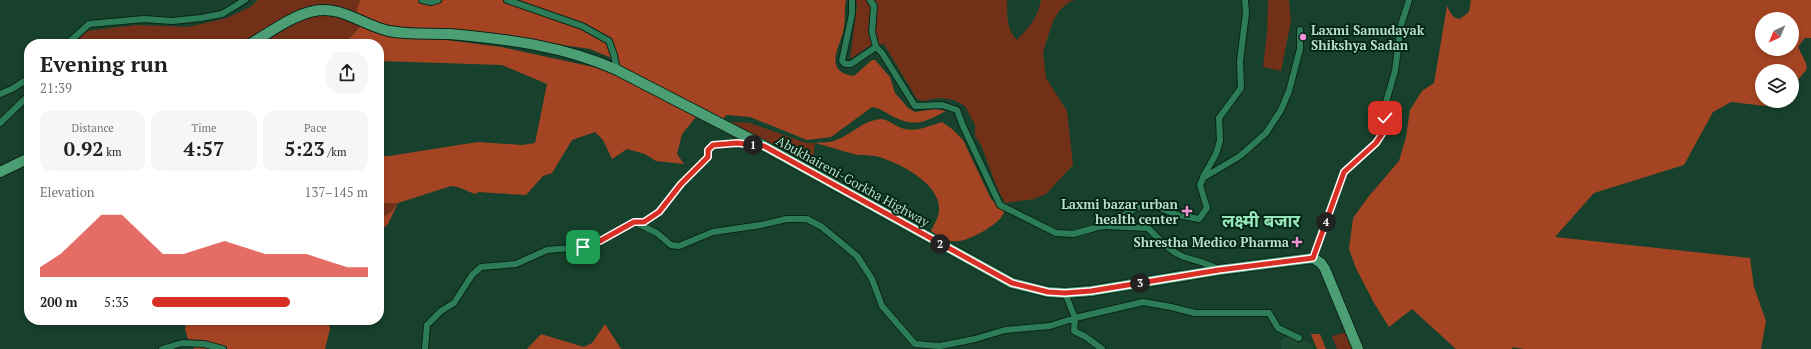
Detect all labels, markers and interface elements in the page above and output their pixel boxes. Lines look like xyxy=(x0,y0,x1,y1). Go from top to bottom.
north arrow xyxy=(1755,12,1799,56)
map controls xyxy=(1755,12,1799,108)
place label: Laxmi Samudayak Shikshya Sadan xyxy=(1311,21,1425,54)
marker: Laxmi Samudayak Shikshya Sadan xyxy=(1298,32,1308,42)
text: Evening run xyxy=(40,49,168,78)
button: share xyxy=(326,52,368,94)
button: layers xyxy=(1755,64,1799,108)
text: 21:39 xyxy=(40,79,72,97)
pin xyxy=(1368,101,1402,135)
icon: check xyxy=(1374,107,1396,129)
text: Distance xyxy=(71,121,114,135)
text: Time xyxy=(191,121,217,135)
text: Pace xyxy=(304,121,327,135)
street label: Abukhaireni-Gorkha Highway xyxy=(773,131,933,231)
text: 0.92 xyxy=(64,135,104,162)
text: 4:57 xyxy=(184,135,224,162)
text: 5:23 xyxy=(284,135,325,162)
pin: 1 xyxy=(743,135,763,155)
text: 1 xyxy=(750,138,756,152)
text: km xyxy=(104,145,122,159)
text: /km xyxy=(325,145,347,159)
text: Elevation xyxy=(40,183,95,201)
text: 137–145 m xyxy=(305,183,368,201)
place label: Laxmi bazar urban health center xyxy=(1061,195,1179,228)
marker: Laxmi bazar urban health center xyxy=(1181,205,1193,217)
district label: लक्ष्मी बजार xyxy=(1222,209,1301,232)
pin: 4 xyxy=(1316,212,1336,232)
text: 4 xyxy=(1323,215,1329,229)
pin xyxy=(566,230,600,264)
place label: Shrestha Medico Pharma xyxy=(1133,233,1290,251)
pin: 2 xyxy=(930,234,950,254)
icon: arrive xyxy=(572,236,594,258)
text: 2 xyxy=(937,237,943,251)
marker: Shrestha Medico Pharma xyxy=(1292,237,1302,247)
pin: 3 xyxy=(1130,273,1150,293)
text: 3 xyxy=(1137,276,1143,290)
text: 200 m xyxy=(40,293,78,311)
text: 5:35 xyxy=(104,293,129,311)

